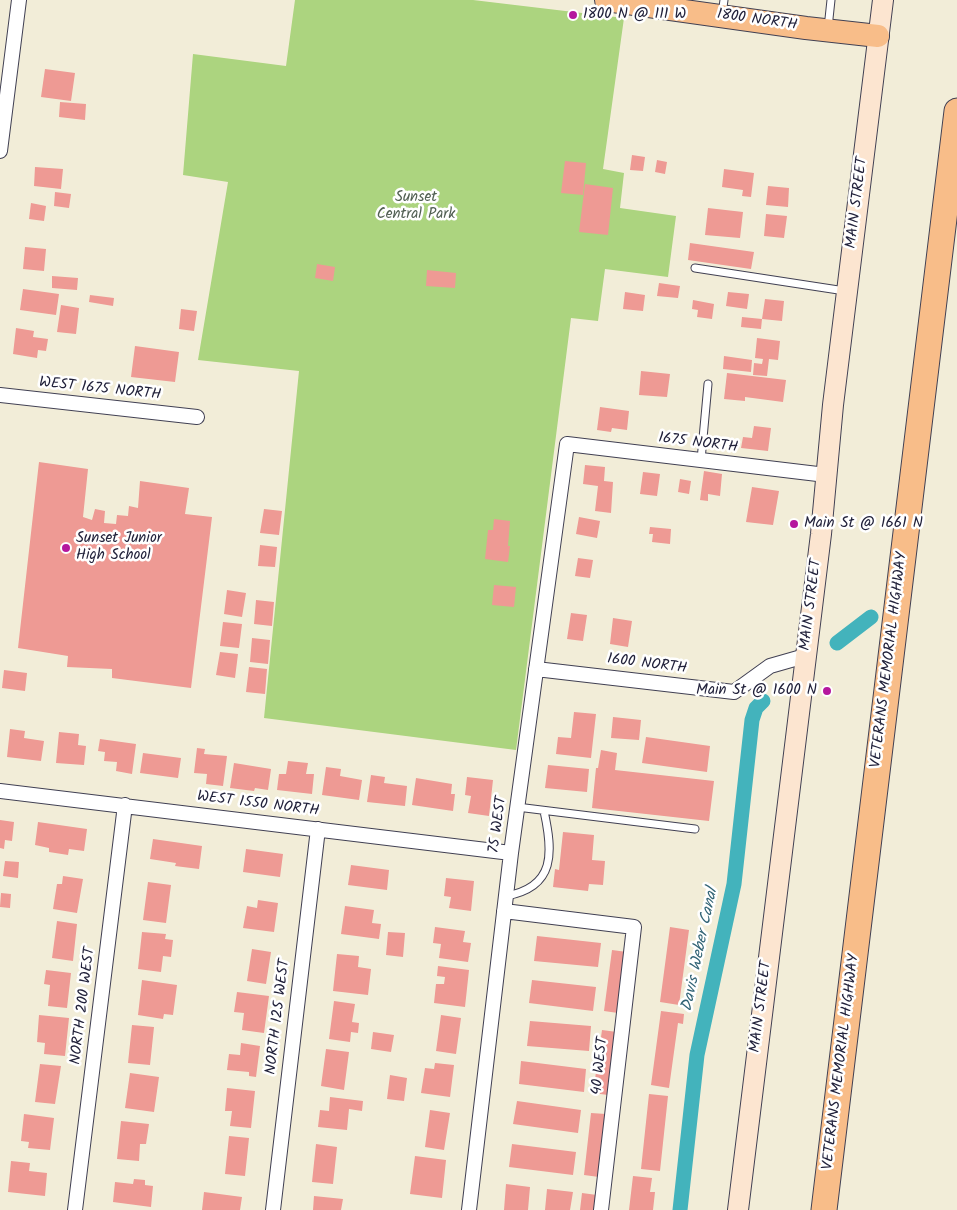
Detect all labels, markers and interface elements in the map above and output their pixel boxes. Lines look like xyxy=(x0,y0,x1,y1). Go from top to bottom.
place label: 1800 N @ 111 W xyxy=(583,6,686,24)
street label: 1800 NORTH xyxy=(716,6,798,36)
marker: 1800 N @ 111 W xyxy=(567,9,579,21)
street label: MAIN STREET xyxy=(843,156,873,250)
park label: Sunset Central Park xyxy=(377,189,455,224)
street label: WEST 1675 NORTH xyxy=(38,375,162,405)
street label: 1675 NORTH xyxy=(657,430,739,458)
place label: Main St @ 1661 N xyxy=(804,515,923,533)
marker: Main St @ 1661 N xyxy=(788,518,800,530)
place label: Sunset Junior High School xyxy=(76,530,162,565)
marker: Sunset Junior High School xyxy=(60,542,72,554)
street label: VETERANS MEMORIAL HIGHWAY xyxy=(868,551,912,769)
street label: MAIN STREET xyxy=(797,558,827,652)
street label: 1600 NORTH xyxy=(606,651,688,679)
place label: Main St @ 1600 N xyxy=(696,682,817,700)
marker: Main St @ 1600 N xyxy=(821,685,833,697)
street label: WEST 1550 NORTH xyxy=(196,789,320,821)
street label: 75 WEST xyxy=(486,795,512,855)
water label: Davis Weber Canal xyxy=(679,887,723,1013)
street label: NORTH 200 WEST xyxy=(68,946,100,1066)
street label: VETERANS MEMORIAL HIGHWAY xyxy=(820,953,864,1171)
street label: NORTH 125 WEST xyxy=(263,958,295,1076)
street label: MAIN STREET xyxy=(747,960,777,1054)
street label: 40 WEST xyxy=(589,1036,613,1096)

